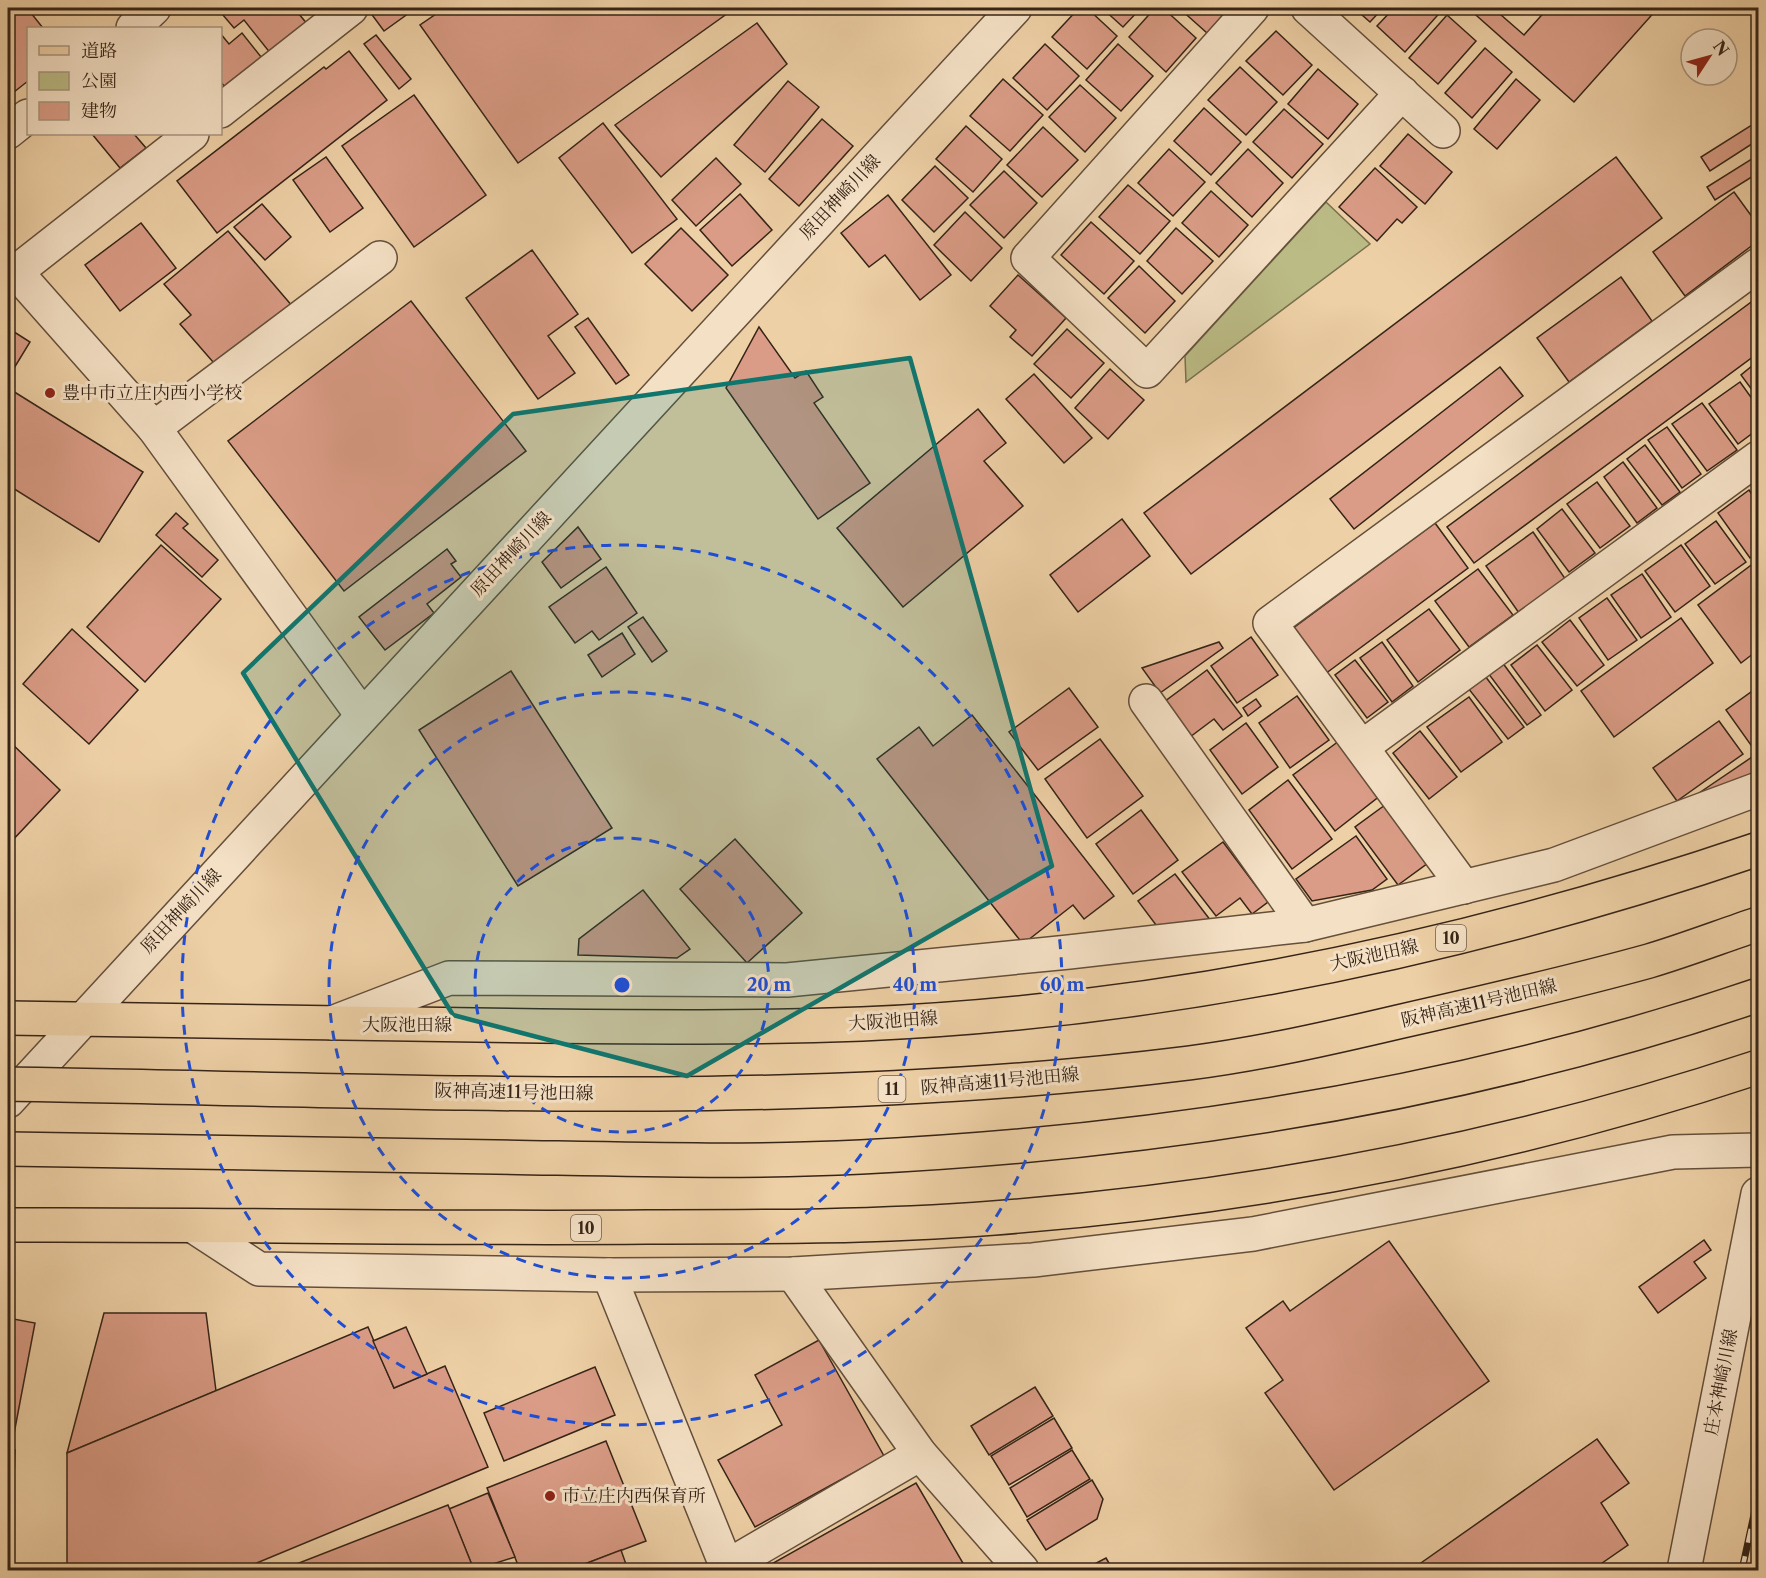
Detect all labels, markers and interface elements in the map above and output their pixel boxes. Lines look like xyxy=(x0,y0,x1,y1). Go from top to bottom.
legend xyxy=(27,27,222,135)
north arrow xyxy=(1679,27,1739,87)
text: N xyxy=(1709,37,1733,60)
text: 道路 xyxy=(81,40,117,62)
text: 公園 xyxy=(81,70,117,92)
text: 建物 xyxy=(81,100,117,122)
street label: 原田神崎川線 xyxy=(795,150,885,244)
place label: 豊中市立庄内西小学校 xyxy=(62,382,242,404)
marker: 豊中市立庄内西小学校 xyxy=(43,386,57,400)
street label: 原田神崎川線 xyxy=(466,507,556,601)
street label: 原田神崎川線 xyxy=(136,864,226,958)
road number: 10 xyxy=(1436,925,1466,951)
street label: 大阪池田線 xyxy=(1328,935,1420,975)
text: 20 m xyxy=(747,974,791,996)
text: 40 m xyxy=(893,974,937,996)
text: 60 m xyxy=(1040,974,1084,996)
street label: 阪神高速11号池田線 xyxy=(1399,974,1559,1032)
centre of rings xyxy=(612,975,632,995)
street label: 大阪池田線 xyxy=(847,1007,939,1035)
street label: 大阪池田線 xyxy=(362,1014,452,1036)
street label: 阪神高速11号池田線 xyxy=(920,1063,1080,1099)
road number: 11 xyxy=(878,1076,906,1102)
street label: 阪神高速11号池田線 xyxy=(434,1080,594,1104)
road number: 10 xyxy=(571,1215,601,1241)
street label: 庄本神崎川線 xyxy=(1700,1327,1742,1437)
place label: 市立庄内西保育所 xyxy=(562,1485,706,1507)
marker: 市立庄内西保育所 xyxy=(543,1489,557,1503)

